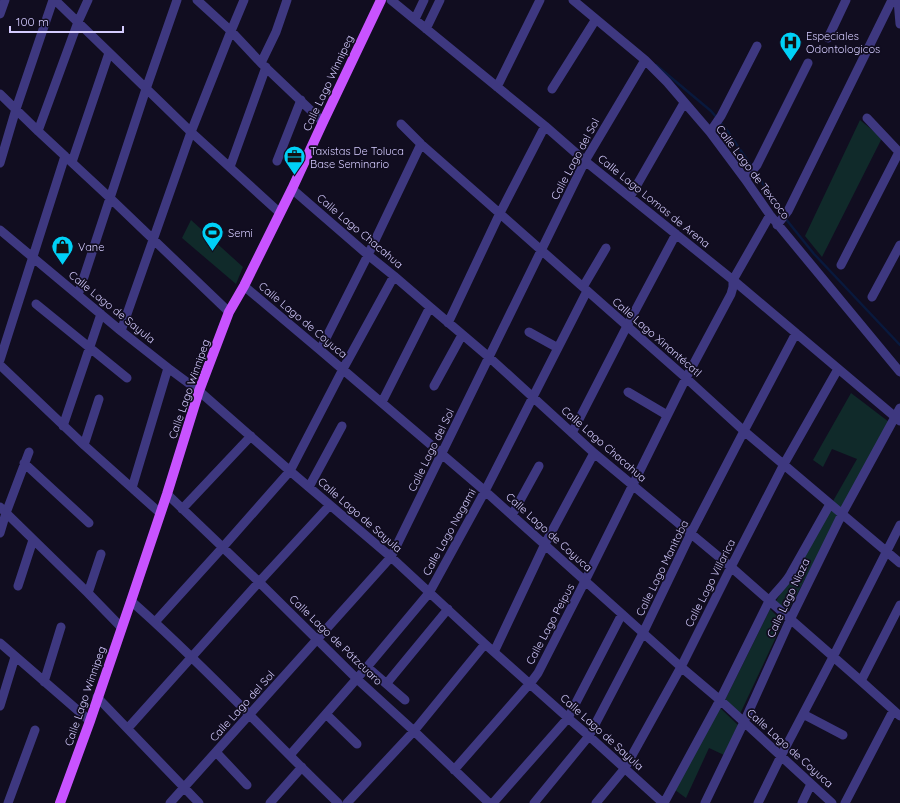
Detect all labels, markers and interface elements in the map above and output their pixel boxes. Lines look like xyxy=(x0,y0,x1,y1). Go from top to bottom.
scale bar xyxy=(10,8,123,34)
text: 100 m xyxy=(16,14,49,29)
hospital icon: Especiales Odontologicos xyxy=(777,29,803,62)
place label: Especiales Odontologicos xyxy=(806,29,880,56)
street label: Calle Lago Winnipeg xyxy=(300,33,356,133)
street label: Calle Lago del Sol xyxy=(548,116,602,202)
street label: Calle Lago de Texcoco xyxy=(713,122,793,222)
office icon: Taxistas De Toluca Base Seminario xyxy=(282,144,308,177)
place label: Taxistas De Toluca Base Seminario xyxy=(310,144,404,171)
street label: Calle Lago Lomas de Arena xyxy=(595,151,713,251)
street label: Calle Lago Chacahua xyxy=(314,191,406,271)
sports icon: Semi xyxy=(200,220,226,253)
place label: Semi xyxy=(228,226,253,240)
shop icon: Vane xyxy=(49,234,75,267)
place label: Vane xyxy=(78,240,104,254)
street label: Calle Lago de Sayula xyxy=(66,268,158,346)
street label: Calle Lago de Coyuca xyxy=(256,279,350,361)
street label: Calle Lago Xinantécatl xyxy=(609,294,705,380)
street label: Calle Lago Winnipeg xyxy=(165,337,213,441)
street label: Calle Lago Chacahua xyxy=(558,403,650,485)
street label: Calle Lago del Sol xyxy=(405,406,457,494)
street label: Calle Lago de Sayula xyxy=(315,475,405,555)
street label: Calle Lago Nagami xyxy=(419,486,479,578)
street label: Calle Lago de Coyuca xyxy=(503,490,595,574)
street label: Calle Lago Manitoba xyxy=(633,518,691,618)
street label: Calle Lago Villarica xyxy=(682,537,738,629)
street label: Calle Lago Niaza xyxy=(764,556,812,640)
street label: Calle Lago Peipus xyxy=(523,581,577,667)
street label: Calle Lago de Pátzcuaro xyxy=(287,592,386,688)
street label: Calle Lago Winnipeg xyxy=(61,644,109,748)
street label: Calle Lago del Sol xyxy=(206,668,278,744)
street label: Calle Lago de Sayula xyxy=(557,691,647,773)
street label: Calle Lago de Coyuca xyxy=(744,706,836,790)

